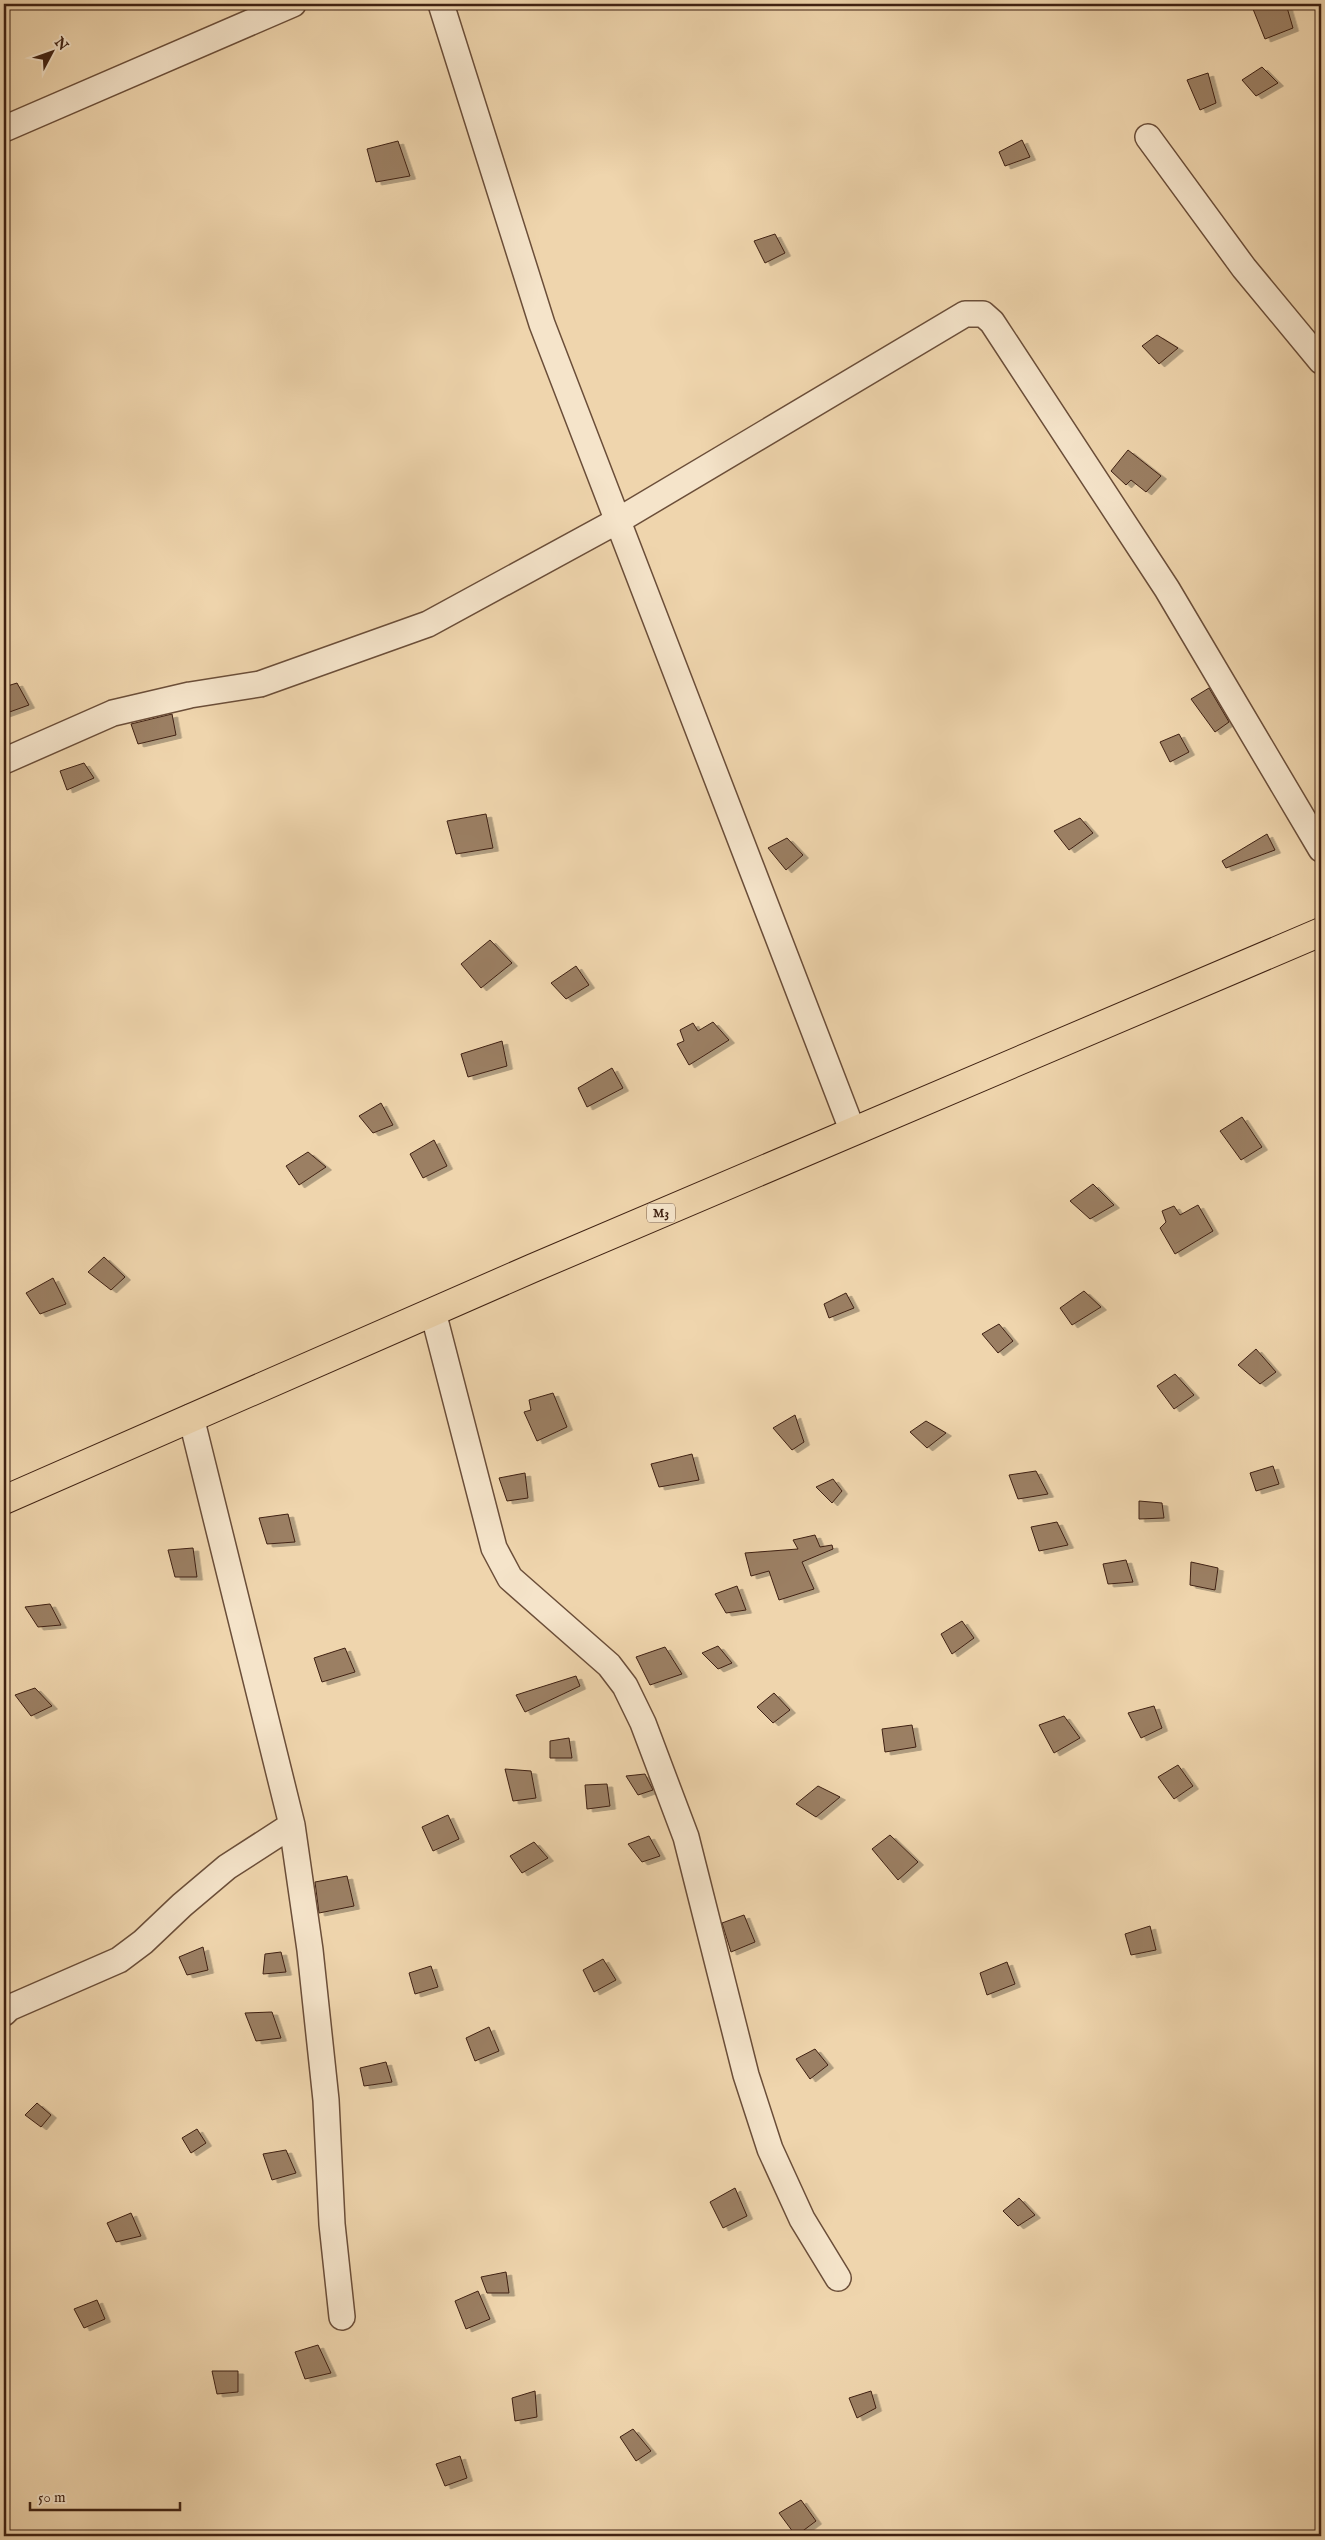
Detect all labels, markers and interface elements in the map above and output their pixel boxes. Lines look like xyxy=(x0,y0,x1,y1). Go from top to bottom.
north arrow xyxy=(28,28,78,78)
text: N xyxy=(50,33,72,55)
road number: M3 xyxy=(647,1204,675,1222)
scale bar xyxy=(30,2480,180,2512)
text: 50 m xyxy=(38,2488,66,2507)

